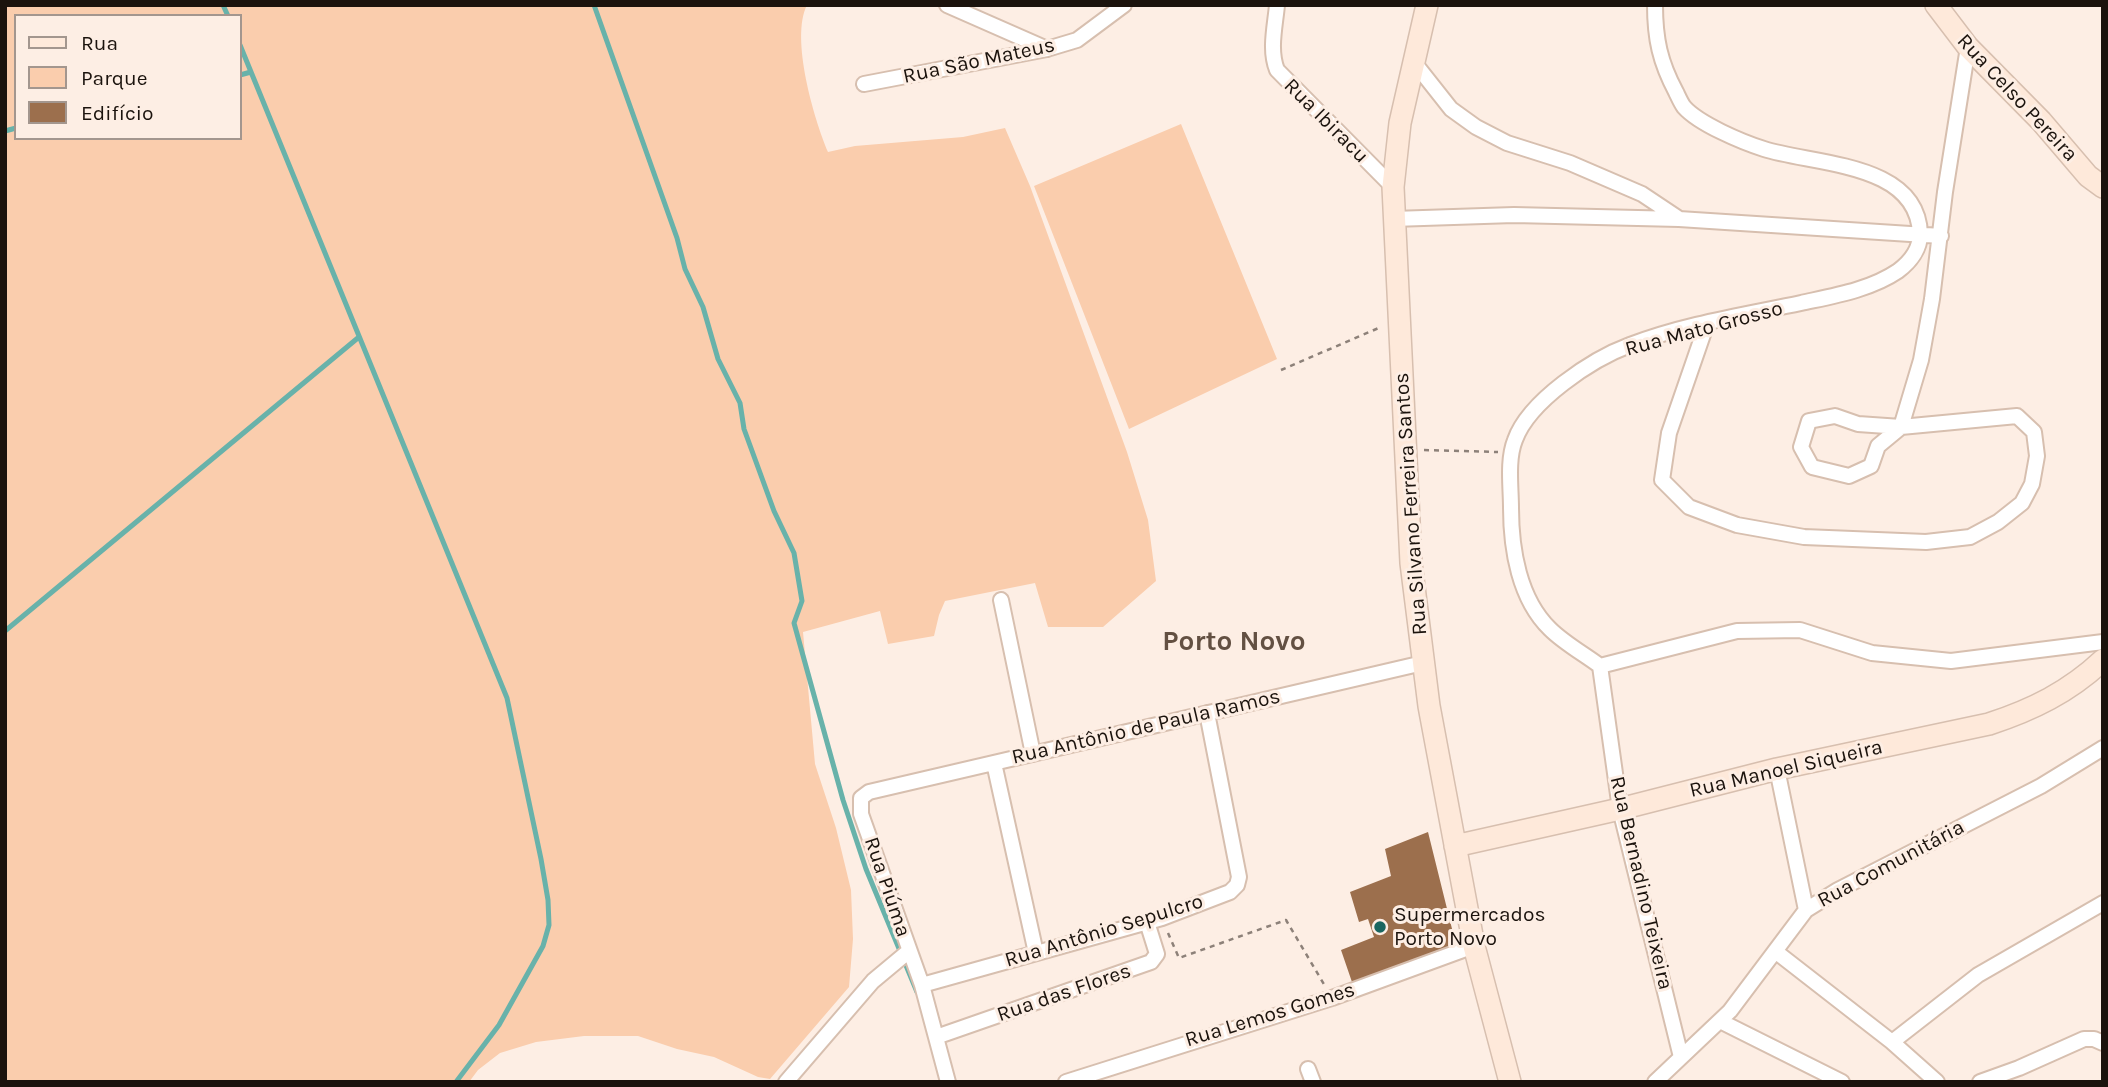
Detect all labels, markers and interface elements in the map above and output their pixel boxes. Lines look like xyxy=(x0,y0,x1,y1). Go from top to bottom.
legend xyxy=(14,14,242,140)
street label: Rua Celso Pereira xyxy=(1951,29,2083,167)
text: Rua xyxy=(81,31,118,55)
street label: Rua São Mateus xyxy=(901,33,1057,89)
text: Parque xyxy=(81,66,148,90)
street label: Rua Ibiracu xyxy=(1278,73,1374,169)
text: Edifício xyxy=(81,101,154,125)
street label: Rua Mato Grosso xyxy=(1623,296,1785,362)
street label: Rua Silvano Ferreira Santos xyxy=(1389,372,1433,636)
district label: Porto Novo xyxy=(1162,625,1306,659)
street label: Rua Antônio de Paula Ramos xyxy=(1009,684,1283,770)
street label: Rua Manoel Siqueira xyxy=(1687,735,1885,803)
street label: Rua Bernadino Teixeira xyxy=(1604,774,1678,992)
street label: Rua Comunitária xyxy=(1813,815,1969,913)
street label: Rua Piúma xyxy=(858,834,916,940)
street label: Rua Antônio Sepulcro xyxy=(1002,889,1206,973)
place label: Supermercados Porto Novo xyxy=(1394,902,1545,952)
marker: Supermercados Porto Novo xyxy=(1372,919,1388,935)
street label: Rua das Flores xyxy=(994,958,1134,1028)
street label: Rua Lemos Gomes xyxy=(1182,977,1358,1053)

